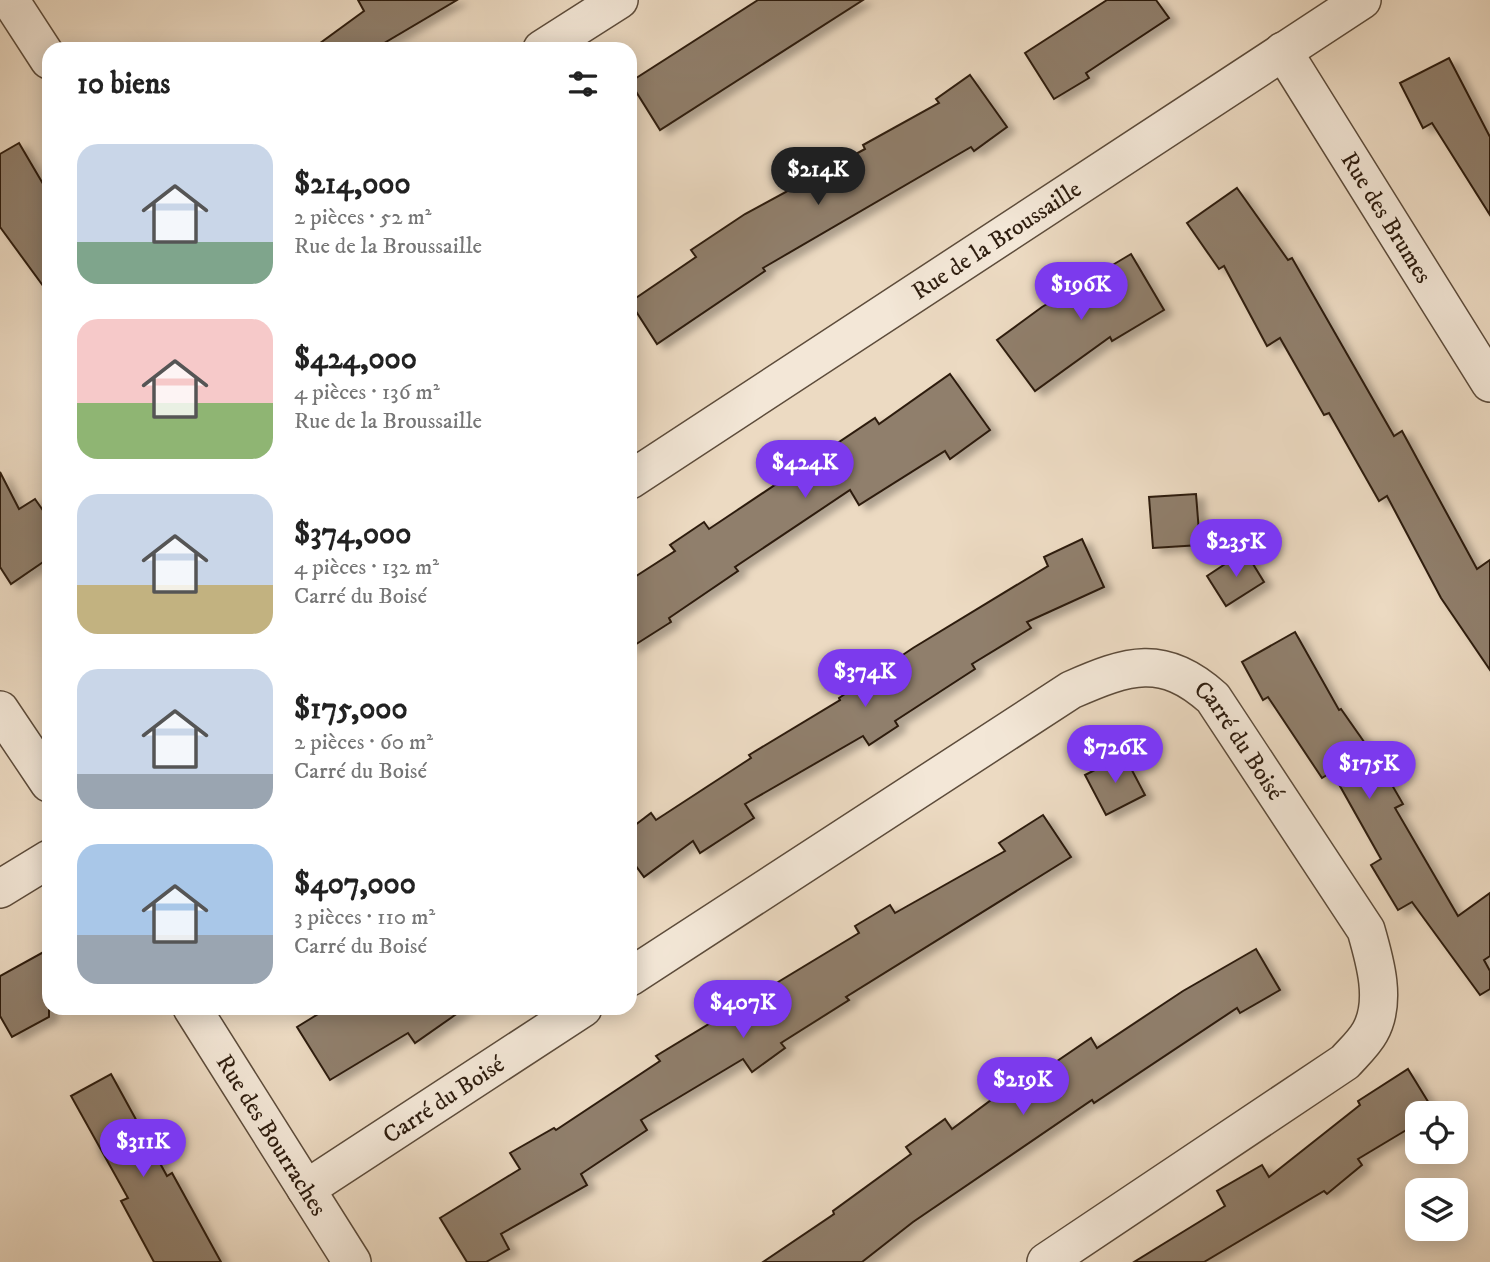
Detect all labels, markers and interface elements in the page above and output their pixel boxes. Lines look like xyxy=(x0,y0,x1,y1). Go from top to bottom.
icon: filters xyxy=(564,65,602,103)
text: 10 biens xyxy=(77,66,170,103)
street label: Rue des Brumes xyxy=(1334,147,1438,289)
pin: $214K xyxy=(769,148,867,207)
text: $214K xyxy=(787,155,849,184)
text: $214,000 xyxy=(294,166,411,203)
icon: home xyxy=(133,172,217,256)
street label: Rue de la Broussaille xyxy=(907,174,1087,307)
text: 2 pièces · 52 m² xyxy=(294,203,431,232)
text: Rue de la Broussaille xyxy=(294,232,482,261)
pin: $196K xyxy=(1032,262,1130,322)
text: $196K xyxy=(1051,270,1111,299)
text: $424,000 xyxy=(294,341,417,378)
icon: home xyxy=(133,347,217,431)
text: 4 pièces · 136 m² xyxy=(294,378,440,407)
text: Rue de la Broussaille xyxy=(294,407,482,436)
pin: $424K xyxy=(756,440,854,500)
text: $424K xyxy=(772,448,838,477)
text: $374,000 xyxy=(294,516,411,553)
pin: $235K xyxy=(1187,520,1285,579)
icon: home xyxy=(133,522,217,606)
text: $235K xyxy=(1206,527,1266,556)
text: 4 pièces · 132 m² xyxy=(294,553,439,582)
text: Carré du Boisé xyxy=(294,582,427,611)
pin: $374K xyxy=(816,650,914,709)
text: $374K xyxy=(834,657,896,686)
street label: Carré du Boisé xyxy=(1188,675,1290,806)
text: $175,000 xyxy=(294,691,408,728)
icon: home xyxy=(133,697,217,781)
pin: $726K xyxy=(1066,726,1164,785)
text: 2 pièces · 60 m² xyxy=(294,728,433,757)
text: $726K xyxy=(1083,733,1147,762)
pin: $175K xyxy=(1320,742,1418,801)
text: $175K xyxy=(1339,749,1399,778)
text: Carré du Boisé xyxy=(294,757,427,786)
text: $407,000 xyxy=(294,866,416,903)
icon: home xyxy=(133,872,217,956)
text: 3 pièces · 110 m² xyxy=(294,903,435,932)
text: Carré du Boisé xyxy=(294,932,427,961)
pin: $407K xyxy=(694,981,792,1040)
text: $407K xyxy=(710,988,776,1017)
street label: Rue des Bourraches xyxy=(209,1049,333,1222)
street label: Carré du Boisé xyxy=(378,1050,510,1151)
pin: $219K xyxy=(974,1058,1072,1117)
text: $219K xyxy=(993,1065,1053,1094)
map controls xyxy=(1405,1101,1468,1241)
button: locate xyxy=(1405,1101,1468,1164)
pin: $311K xyxy=(94,1120,192,1179)
text: $311K xyxy=(116,1127,170,1156)
button: layers xyxy=(1405,1178,1468,1241)

